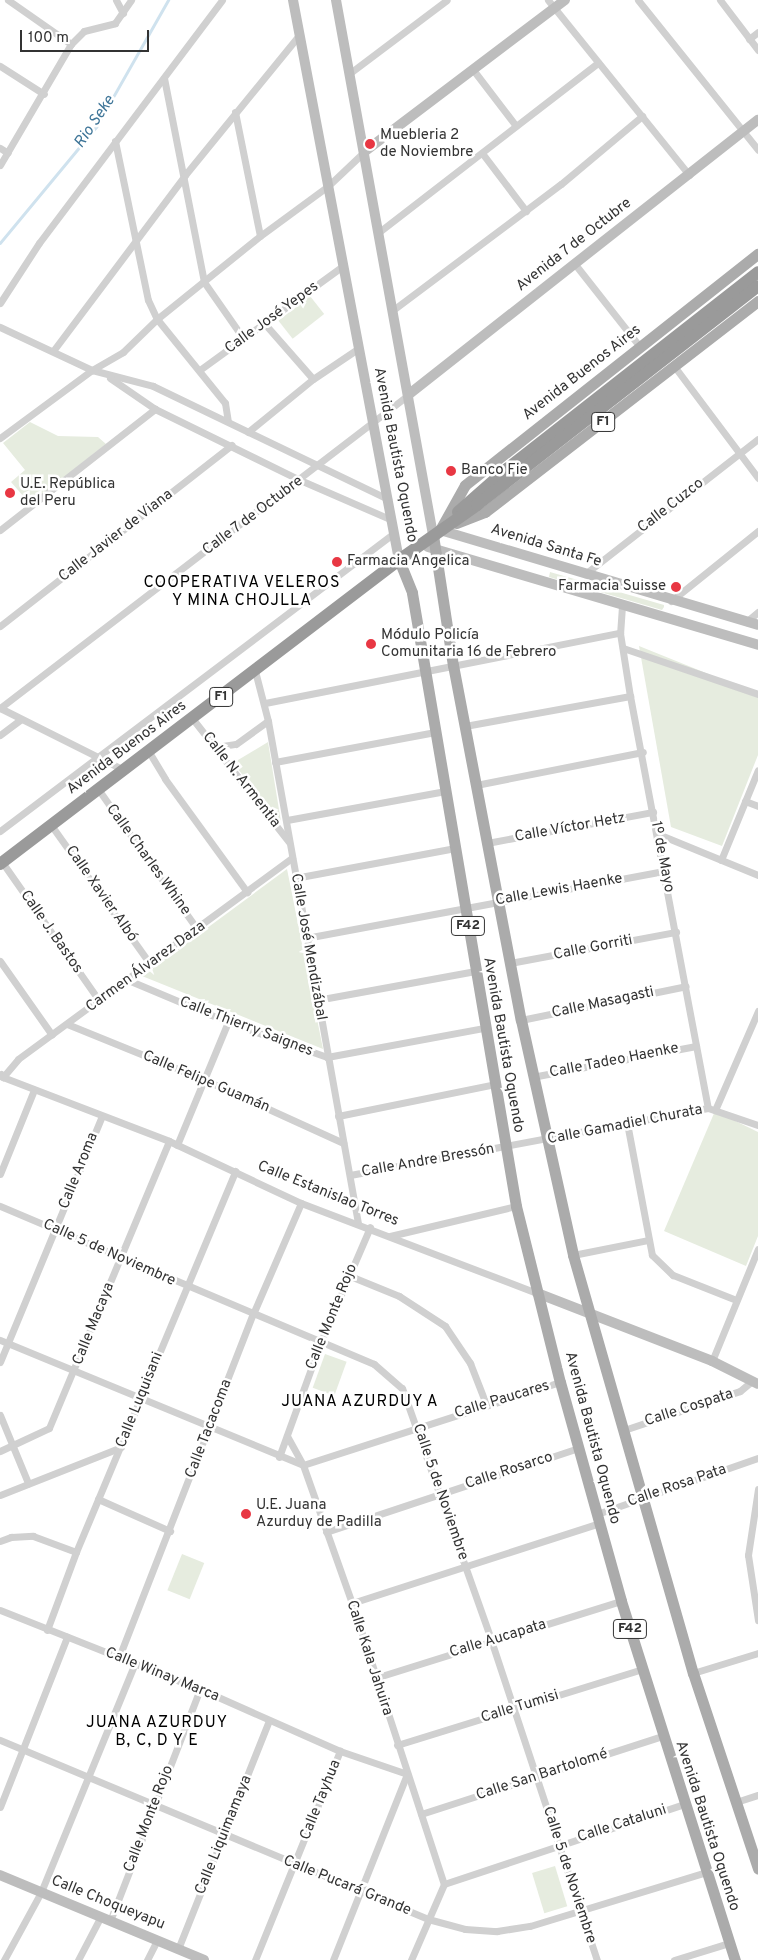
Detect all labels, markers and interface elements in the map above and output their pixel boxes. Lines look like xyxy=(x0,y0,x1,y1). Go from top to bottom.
scale bar xyxy=(22,20,151,52)
text: 100 m xyxy=(28,29,69,48)
water label: Rio Seke xyxy=(70,92,120,152)
place label: Muebleria 2 de Noviembre xyxy=(380,126,473,161)
marker: Muebleria 2 de Noviembre xyxy=(364,138,376,150)
street label: Avenida 7 de Octubre xyxy=(512,194,636,296)
street label: Calle José Yepes xyxy=(221,278,323,358)
street label: Avenida Buenos Aires xyxy=(519,321,645,425)
street label: Avenida Bautista Oquendo xyxy=(369,366,421,544)
road number: F1 xyxy=(590,411,616,434)
place label: Banco Fie xyxy=(461,462,528,480)
marker: Banco Fie xyxy=(445,465,457,477)
street label: Calle 7 de Octubre xyxy=(199,472,307,560)
place label: U.E. República del Peru xyxy=(20,475,115,510)
street label: Calle Cuzco xyxy=(634,475,708,537)
street label: Calle Javier de Viana xyxy=(55,486,177,586)
marker: U.E. República del Peru xyxy=(4,487,16,499)
street label: Avenida Santa Fe xyxy=(488,521,604,571)
place label: Farmacia Angelica xyxy=(347,553,470,571)
marker: Farmacia Angelica xyxy=(331,556,343,568)
district label: COOPERATIVA VELEROS Y MINA CHOJLLA xyxy=(140,573,344,611)
place label: Farmacia Suisse xyxy=(558,578,666,596)
marker: Farmacia Suisse xyxy=(670,581,682,593)
place label: Módulo Policía Comunitaria 16 de Febrero xyxy=(381,626,556,661)
marker: Módulo Policía Comunitaria 16 de Febrero xyxy=(365,638,377,650)
road number: F1 xyxy=(208,686,234,709)
street label: Avenida Buenos Aires xyxy=(63,697,191,799)
street label: Calle N. Armentia xyxy=(198,728,284,832)
street label: Calle Charles Whine xyxy=(102,801,194,919)
street label: Calle Víctor Hetz xyxy=(513,809,627,847)
street label: 1º de Mayo xyxy=(646,820,678,894)
street label: Calle Xavier Albó xyxy=(61,842,141,946)
street label: Calle Lewis Haenke xyxy=(494,870,624,910)
street label: Calle José Mendizábal xyxy=(286,872,330,1022)
street label: Calle J. Bastos xyxy=(16,887,86,977)
road number: F42 xyxy=(450,914,486,938)
street label: Carmen Álvarez Daza xyxy=(82,917,210,1017)
street label: Calle Gorriti xyxy=(552,932,634,964)
street label: Avenida Bautista Oquendo xyxy=(479,956,527,1134)
street label: Calle Masagasti xyxy=(550,983,656,1023)
street label: Calle Thierry Saignes xyxy=(176,993,316,1061)
street label: Calle Tadeo Haenke xyxy=(547,1040,681,1082)
street label: Calle Felipe Guamán xyxy=(140,1047,272,1117)
street label: Calle Gamadiel Churata xyxy=(546,1101,704,1149)
street label: Calle Aroma xyxy=(55,1130,103,1212)
street label: Calle Andre Bressón xyxy=(360,1140,496,1182)
street label: Calle Estanislao Torres xyxy=(254,1157,402,1231)
street label: Calle 5 de Noviembre xyxy=(40,1216,178,1290)
street label: Calle Monte Rojo xyxy=(303,1261,361,1373)
street label: Calle Macaya xyxy=(69,1280,119,1368)
street label: Calle Luquisani xyxy=(113,1349,167,1451)
street label: Avenida Bautista Oquendo xyxy=(560,1350,624,1526)
street label: Calle Tacacoma xyxy=(182,1377,236,1481)
street label: Calle Paucares xyxy=(452,1377,552,1423)
street label: Calle Cospata xyxy=(643,1385,735,1431)
district label: JUANA AZURDUY A xyxy=(278,1392,442,1412)
street label: Calle 5 de Noviembre xyxy=(408,1421,472,1563)
street label: Calle Rosarco xyxy=(463,1448,555,1494)
street label: Calle Rosa Pata xyxy=(625,1461,729,1511)
place label: U.E. Juana Azurduy de Padilla xyxy=(256,1496,382,1531)
marker: U.E. Juana Azurduy de Padilla xyxy=(240,1508,252,1520)
street label: Calle Kala Jahuira xyxy=(342,1598,396,1718)
street label: Calle Aucapata xyxy=(447,1616,549,1662)
road number: F42 xyxy=(612,1618,648,1640)
street label: Calle Winay Marca xyxy=(102,1644,222,1706)
street label: Calle Tumisi xyxy=(479,1687,561,1727)
district label: JUANA AZURDUY B, C, D Y E xyxy=(84,1713,230,1751)
street label: Avenida Bautista Oquendo xyxy=(671,1739,743,1913)
street label: Calle San Bartolomé xyxy=(474,1745,610,1805)
street label: Calle Tayhua xyxy=(297,1757,345,1843)
street label: Calle Monte Rojo xyxy=(120,1763,178,1875)
street label: Calle Liquimamaya xyxy=(192,1773,256,1897)
street label: Calle Cataluni xyxy=(575,1801,669,1847)
street label: Calle 5 de Noviembre xyxy=(538,1804,600,1946)
street label: Calle Pucará Grande xyxy=(280,1852,414,1920)
street label: Calle Choqueyapu xyxy=(48,1872,168,1934)

